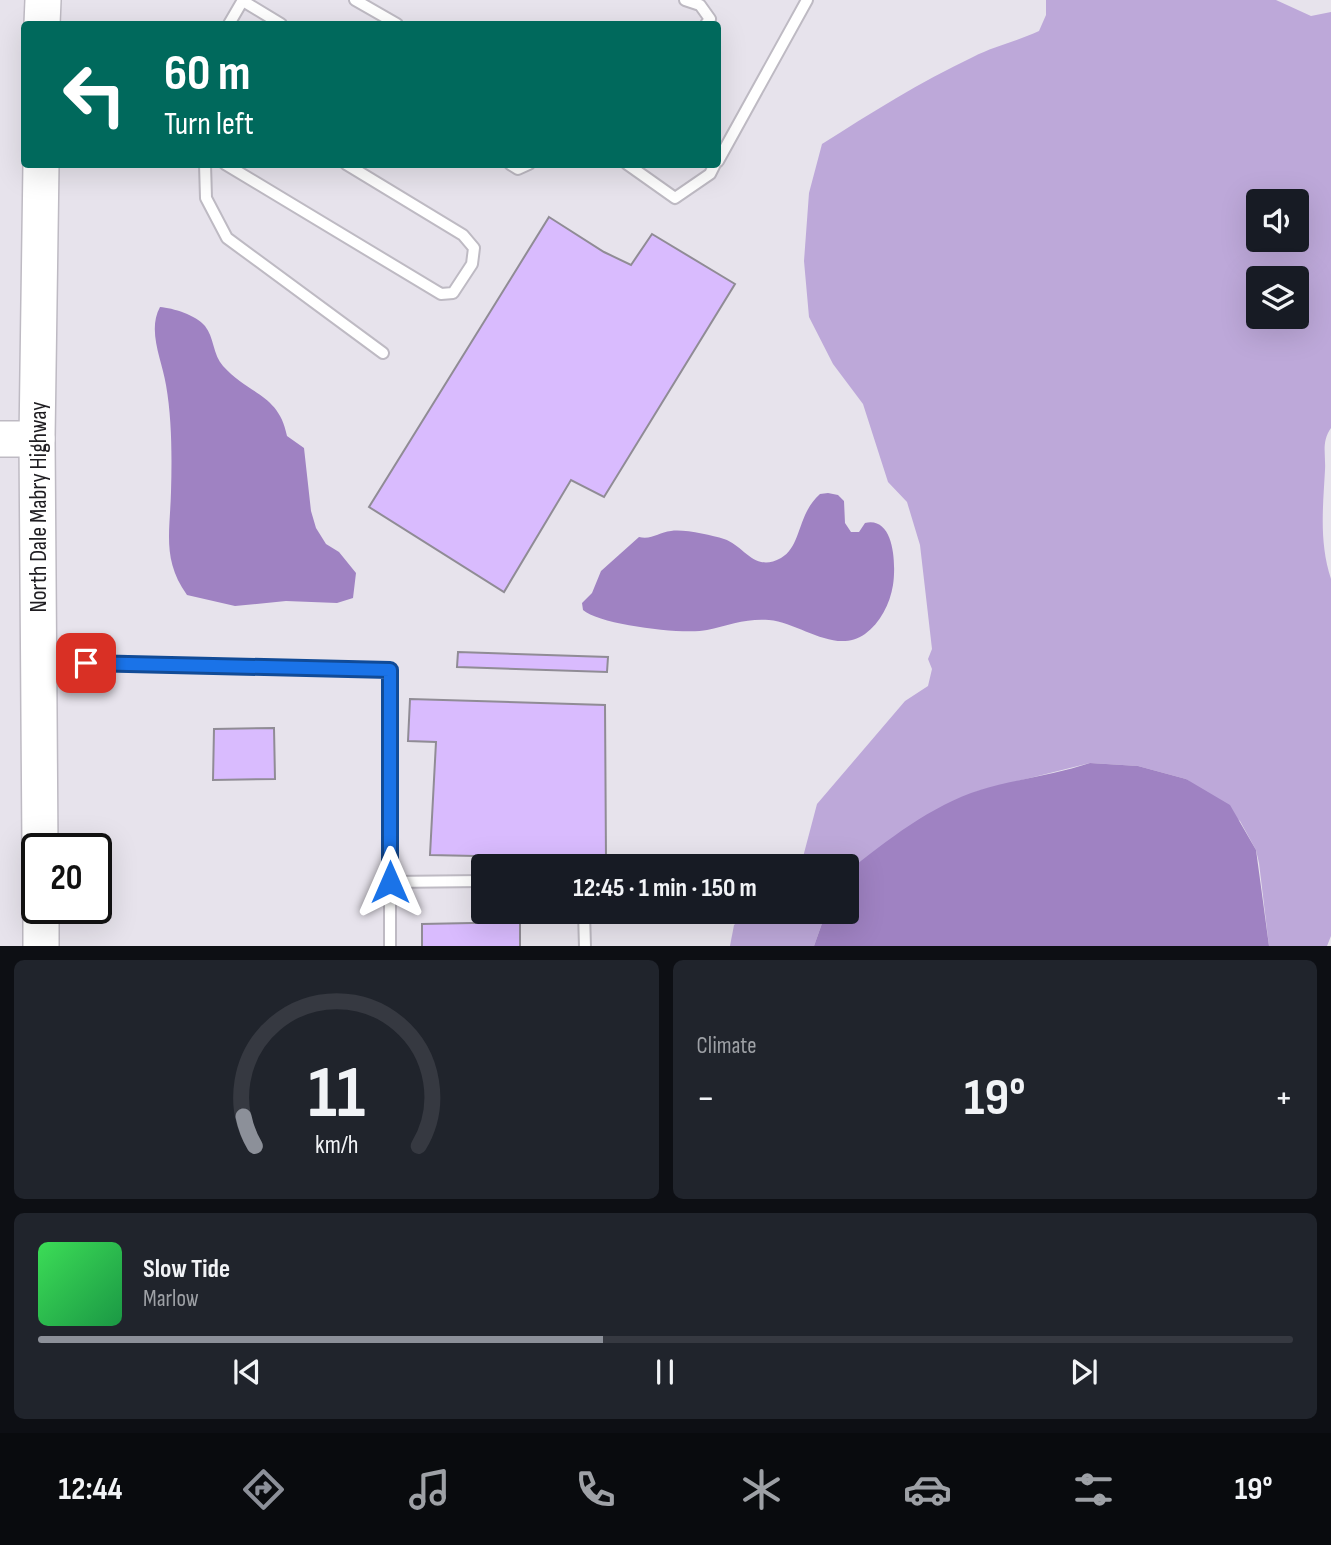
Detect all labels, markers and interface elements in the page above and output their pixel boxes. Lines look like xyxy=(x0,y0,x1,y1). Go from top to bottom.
text: 60 m xyxy=(164,45,251,104)
icon: left xyxy=(49,49,140,140)
text: Turn left xyxy=(164,105,254,144)
map controls xyxy=(1246,189,1309,329)
button: sound xyxy=(1246,189,1309,252)
button: layers xyxy=(1246,266,1309,329)
street label: North Dale Mabry Highway xyxy=(24,401,53,613)
pin xyxy=(56,633,116,693)
icon: arrive xyxy=(67,644,105,682)
speed limit sign: 20 xyxy=(21,833,112,924)
position arrow xyxy=(353,845,427,919)
text: 12:45 · 1 min · 150 m xyxy=(573,873,757,904)
text: Climate xyxy=(697,1032,756,1060)
text: 11 xyxy=(308,1050,365,1138)
text: 19° xyxy=(964,1067,1025,1130)
text: − xyxy=(697,1076,715,1121)
text: + xyxy=(1274,1076,1293,1121)
text: km/h xyxy=(315,1129,358,1160)
text: Slow Tide xyxy=(143,1254,230,1285)
text: Marlow xyxy=(143,1285,199,1313)
icon: previous xyxy=(228,1353,266,1391)
icon: pause xyxy=(646,1353,684,1391)
icon: next xyxy=(1065,1353,1103,1391)
icon: directions xyxy=(239,1465,288,1514)
icon: music xyxy=(405,1465,454,1514)
icon: phone xyxy=(571,1465,620,1514)
icon: climate xyxy=(737,1465,786,1514)
icon: car xyxy=(903,1465,952,1514)
icon: filters xyxy=(1069,1465,1118,1514)
text: 12:44 xyxy=(58,1470,122,1509)
text: 19° xyxy=(1235,1470,1272,1509)

